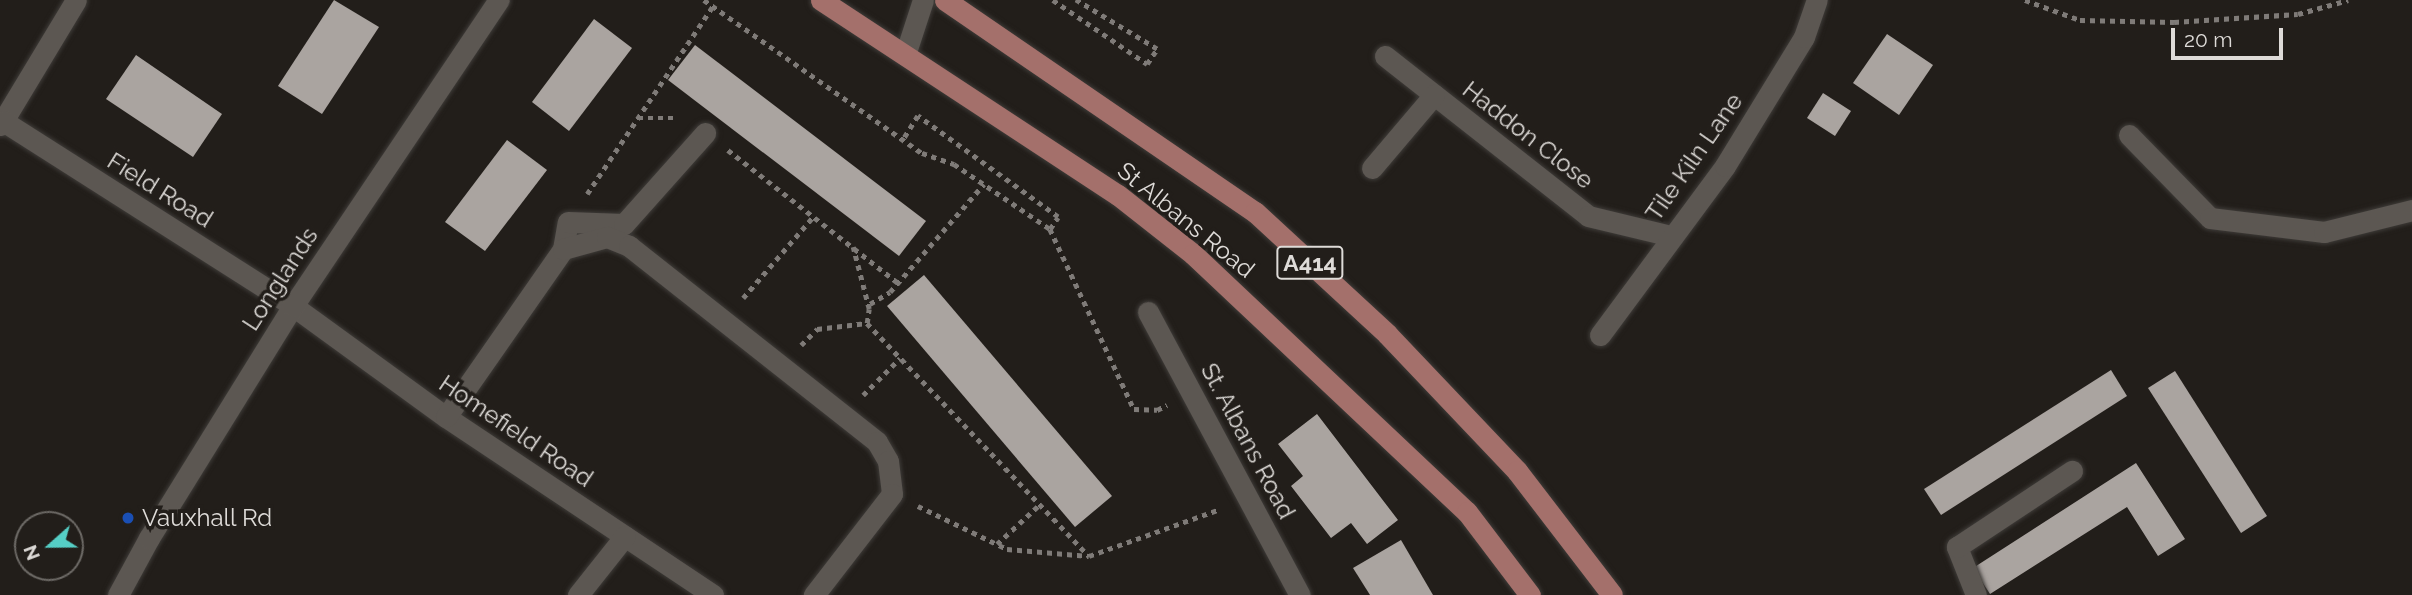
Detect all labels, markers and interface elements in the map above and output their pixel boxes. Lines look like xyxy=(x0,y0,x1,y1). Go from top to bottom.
scale bar xyxy=(2174,14,2286,58)
text: 20 m xyxy=(2184,27,2232,52)
street label: Haddon Close xyxy=(1457,75,1599,195)
street label: Tile Kiln Lane xyxy=(1639,88,1749,226)
street label: Field Road xyxy=(102,146,218,234)
street label: St Albans Road xyxy=(1111,156,1261,284)
street label: Longlands xyxy=(236,222,324,336)
road number: A414 xyxy=(1275,244,1345,282)
street label: St. Albans Road xyxy=(1195,358,1301,524)
street label: Homefield Road xyxy=(434,369,598,493)
place label: Vauxhall Rd xyxy=(142,504,273,532)
marker: Vauxhall Rd xyxy=(120,510,136,526)
north arrow xyxy=(14,511,84,581)
text: N xyxy=(18,542,44,564)

